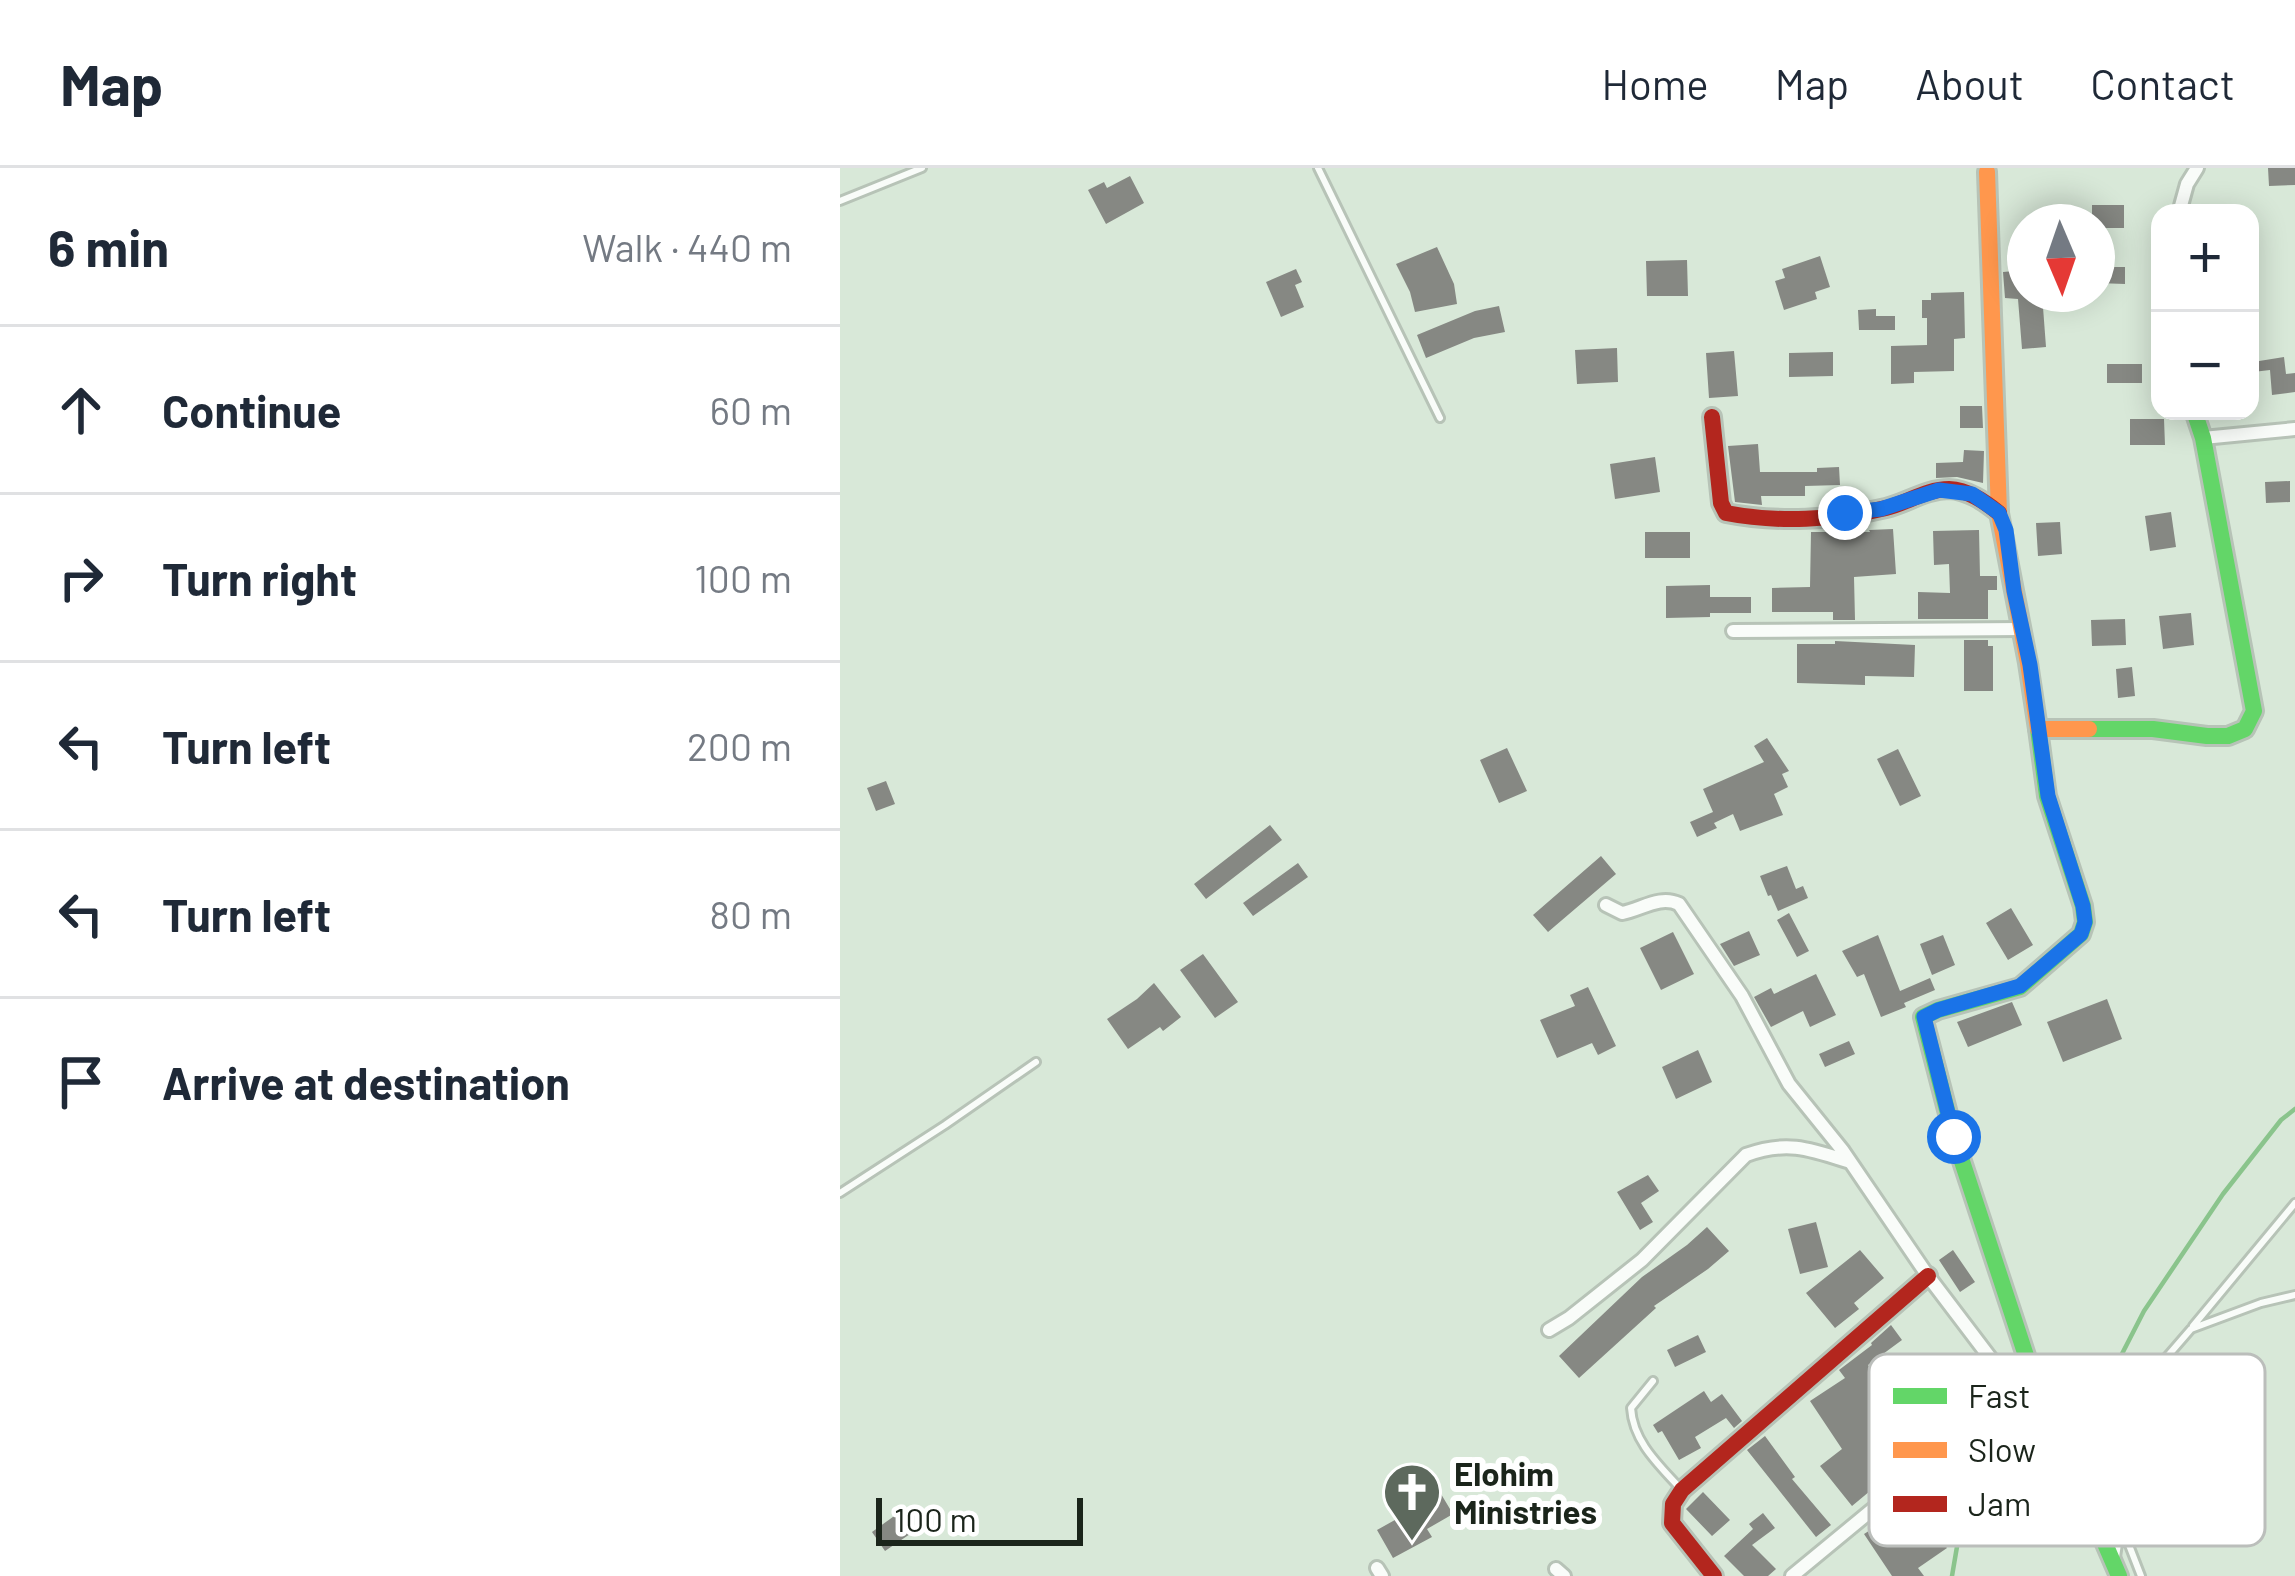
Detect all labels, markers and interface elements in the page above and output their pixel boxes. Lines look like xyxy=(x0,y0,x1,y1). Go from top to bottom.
text: Map xyxy=(60,49,163,117)
text: Home xyxy=(1601,58,1709,108)
text: Map xyxy=(1775,58,1849,108)
text: About xyxy=(1915,58,2024,108)
text: Contact xyxy=(2090,58,2235,108)
north arrow xyxy=(2007,204,2115,312)
map controls xyxy=(2151,204,2259,420)
button: + xyxy=(2151,204,2259,312)
text: 6 min xyxy=(48,216,169,277)
text: Walk · 440 m xyxy=(582,223,792,270)
button: − xyxy=(2151,312,2259,420)
icon: ahead xyxy=(48,377,114,443)
text: Continue xyxy=(162,383,341,437)
text: 60 m xyxy=(710,386,792,433)
route end xyxy=(1818,486,1872,540)
icon: right xyxy=(48,545,114,611)
text: Turn right xyxy=(162,551,357,605)
text: 100 m xyxy=(694,554,792,601)
icon: left xyxy=(48,713,114,779)
text: Turn left xyxy=(162,719,331,773)
text: 200 m xyxy=(687,722,792,769)
icon: left xyxy=(48,881,114,947)
text: Turn left xyxy=(162,887,331,941)
text: 80 m xyxy=(710,890,792,937)
icon: arrive xyxy=(48,1049,114,1115)
text: Arrive at destination xyxy=(162,1055,570,1109)
route start xyxy=(1927,1110,1981,1164)
legend xyxy=(1869,1354,2265,1546)
text: Fast xyxy=(1968,1375,2030,1415)
text: Slow xyxy=(1968,1429,2036,1469)
place label: Elohim Ministries xyxy=(1454,1453,1597,1531)
church icon: Elohim Ministries xyxy=(1381,1461,1443,1543)
text: Jam xyxy=(1968,1483,2031,1523)
scale bar xyxy=(876,1492,1083,1545)
text: 100 m xyxy=(894,1499,977,1539)

